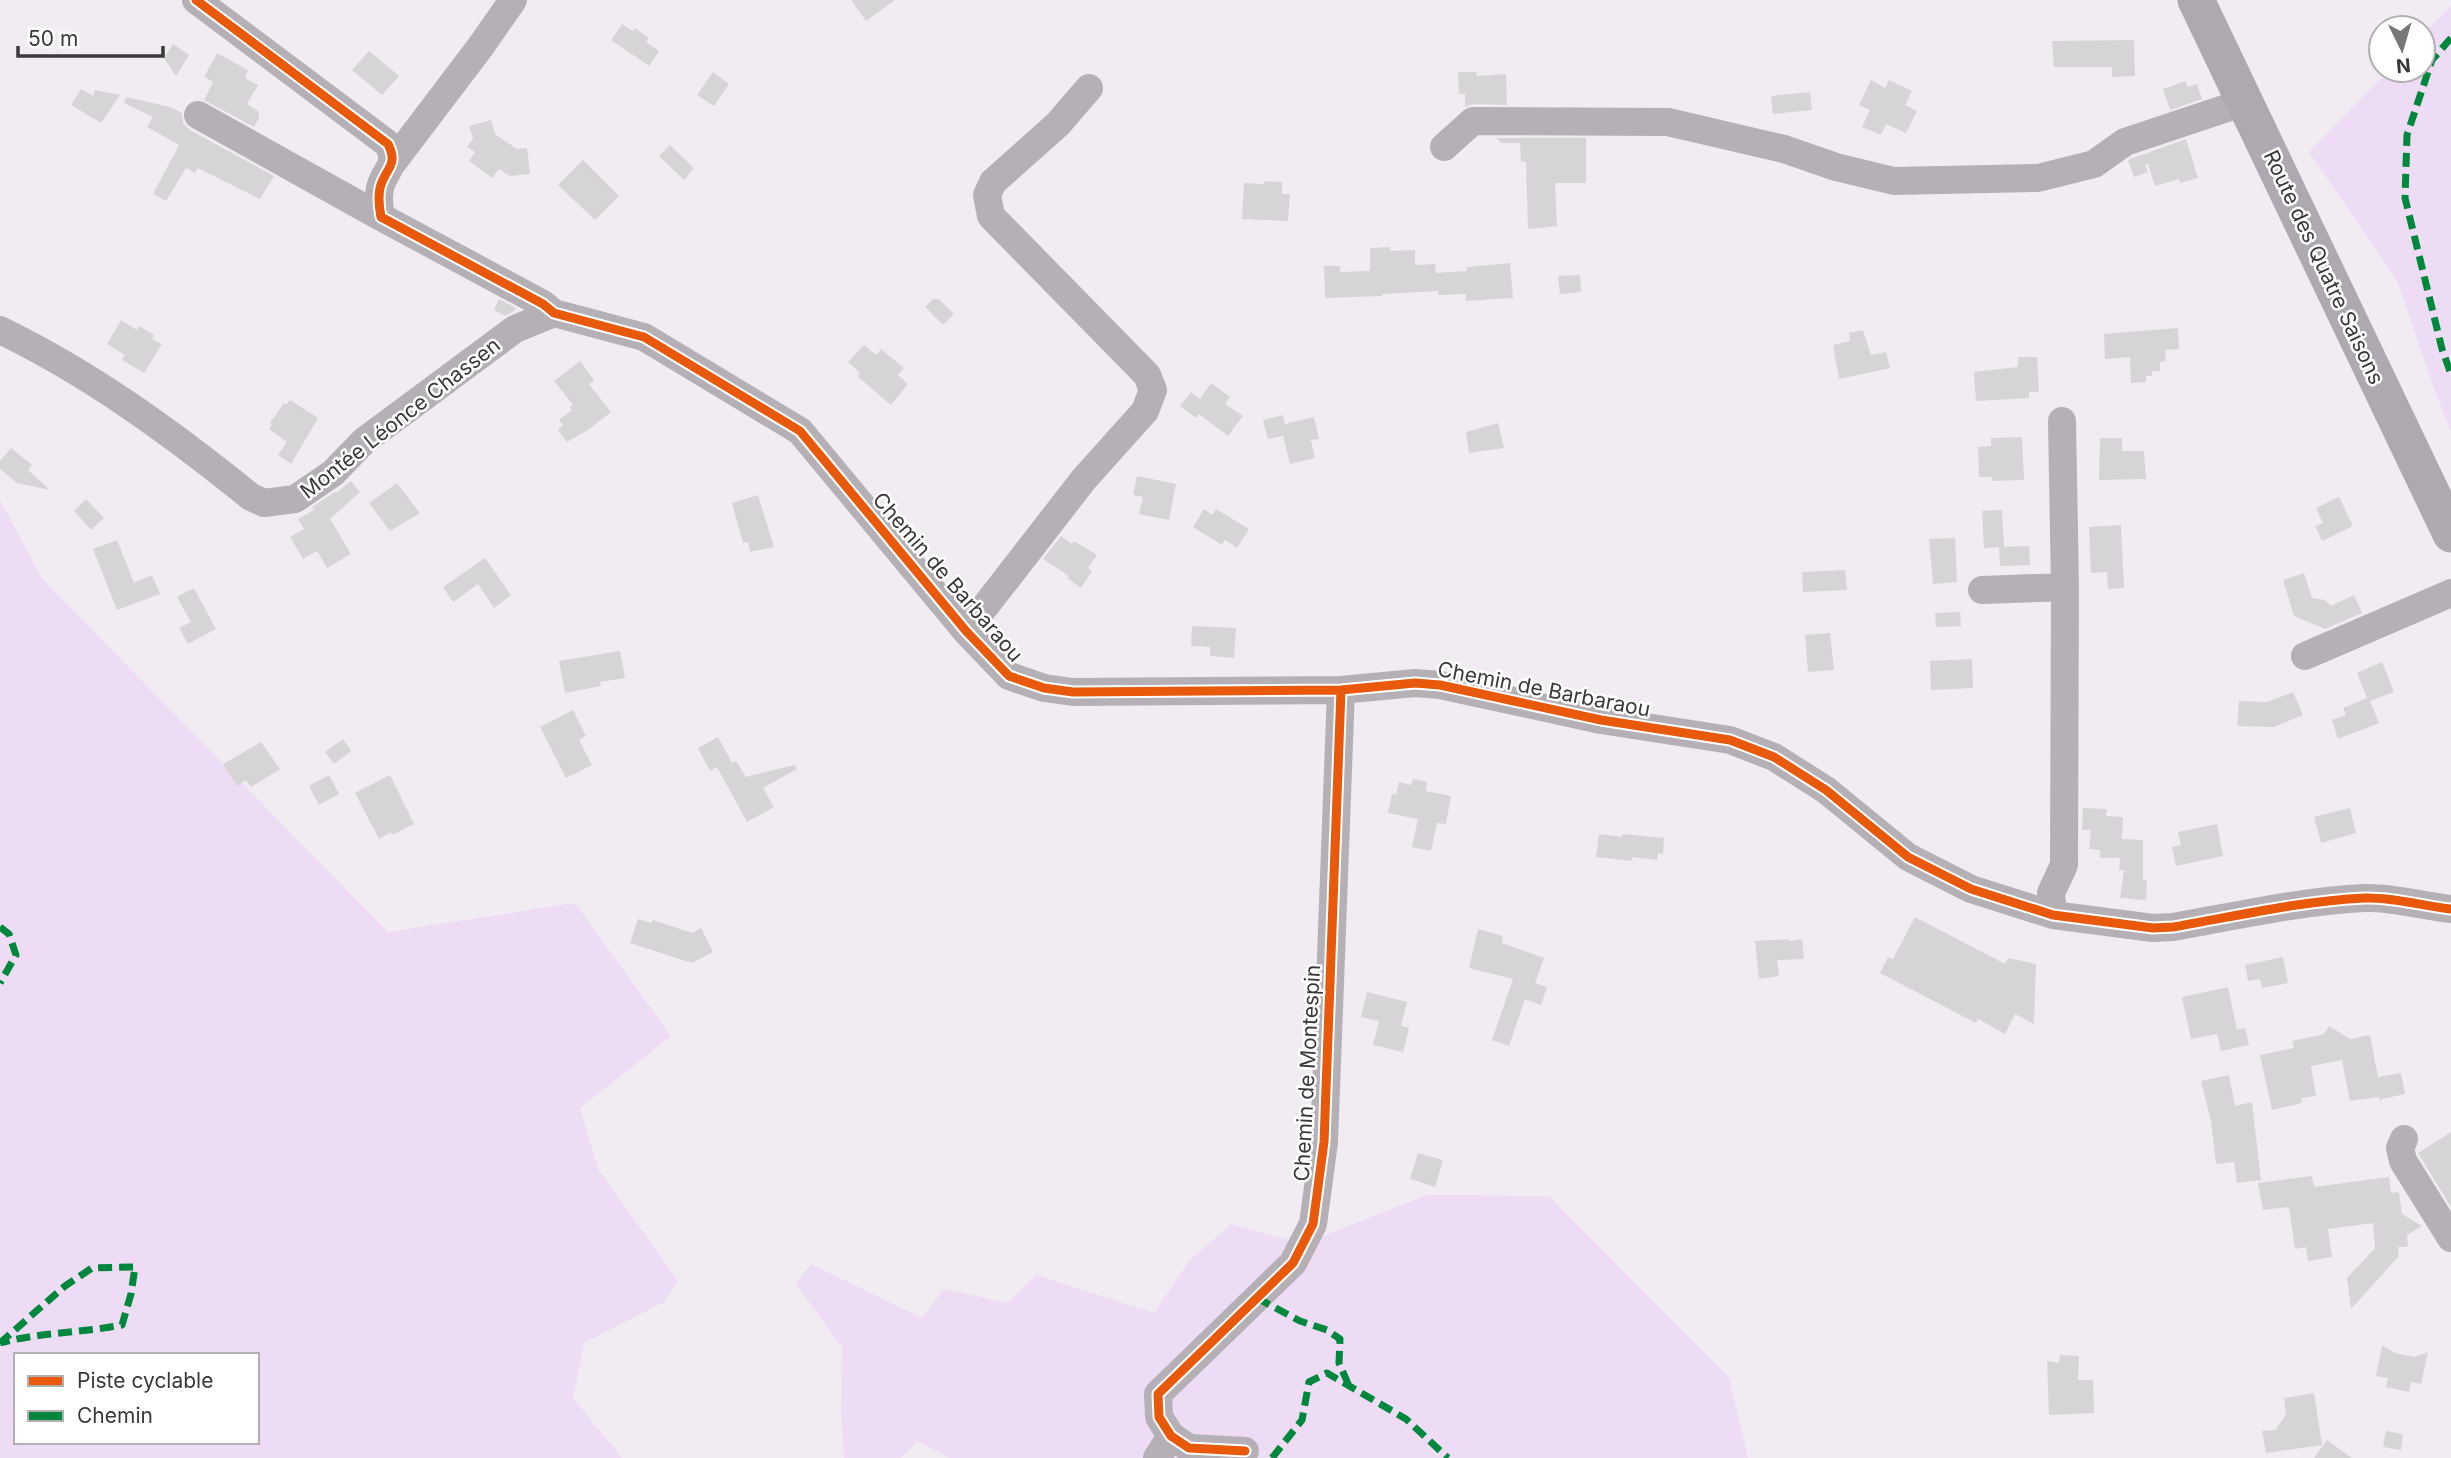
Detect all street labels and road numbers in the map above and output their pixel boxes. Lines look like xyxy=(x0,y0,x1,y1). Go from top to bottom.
street label: Route des Quatre Saisons xyxy=(2259,146,2389,388)
street label: Montée Léonce Chassen xyxy=(295,332,505,504)
street label: Chemin de Barbaraou xyxy=(868,487,1028,667)
street label: Chemin de Barbaraou xyxy=(1436,656,1652,722)
street label: Chemin de Montespin xyxy=(1289,964,1325,1182)

